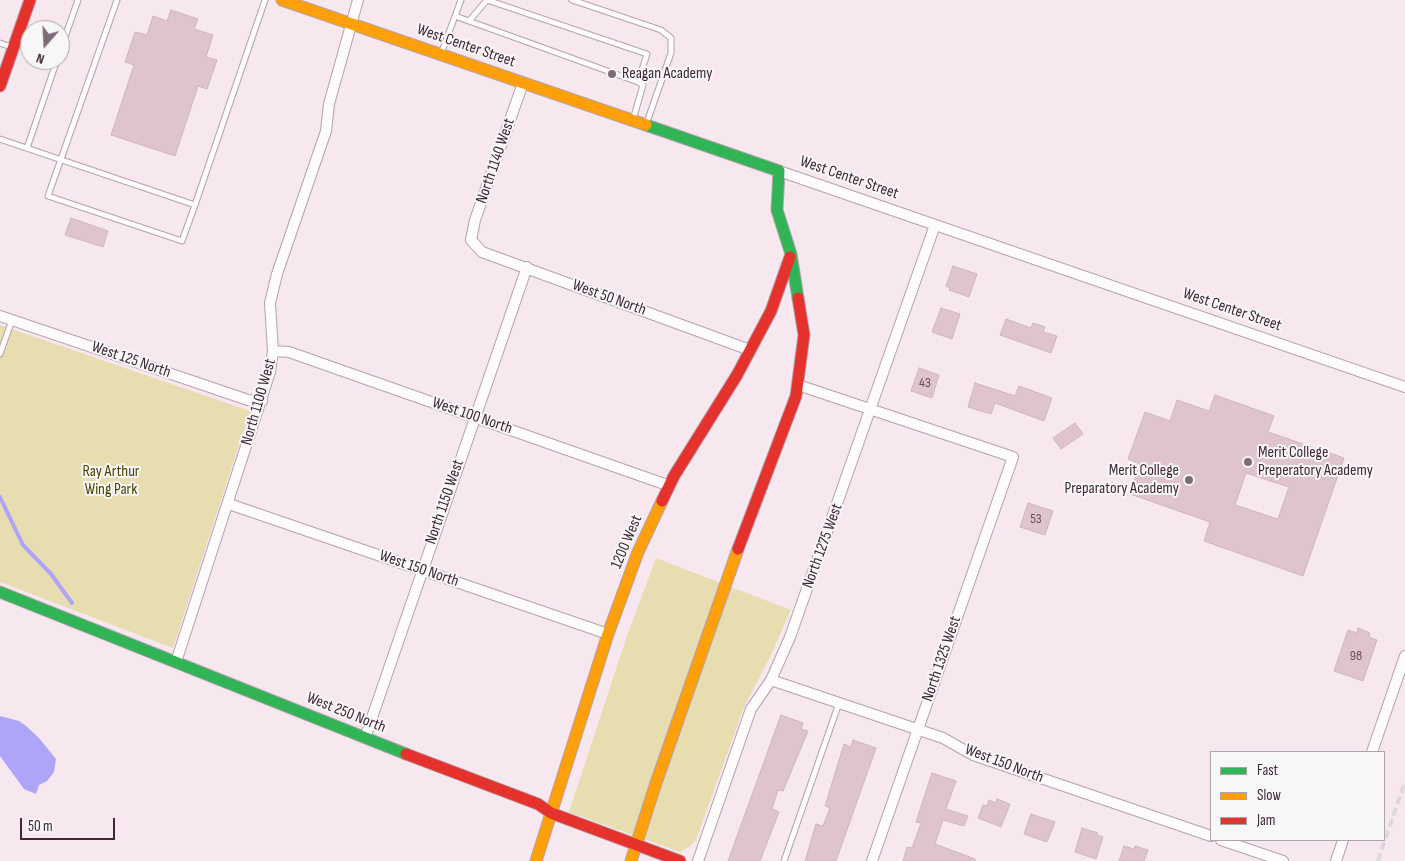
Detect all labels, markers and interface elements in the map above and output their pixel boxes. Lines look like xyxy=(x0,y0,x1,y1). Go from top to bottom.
north arrow xyxy=(20,20,70,70)
street label: West Center Street xyxy=(414,20,518,72)
text: N xyxy=(34,49,47,68)
place label: Reagan Academy xyxy=(622,64,712,84)
marker: Reagan Academy xyxy=(606,68,618,80)
street label: North 1140 West xyxy=(472,116,520,206)
street label: West Center Street xyxy=(797,152,901,204)
street label: West 50 North xyxy=(569,276,649,320)
street label: West Center Street xyxy=(1180,284,1284,336)
street label: West 125 North xyxy=(89,338,173,382)
street label: North 1100 West xyxy=(237,357,281,447)
house number: 43 xyxy=(919,375,931,391)
street label: West 100 North xyxy=(429,393,515,439)
place label: Merit College Preperatory Academy xyxy=(1258,443,1373,481)
marker: Merit College Preperatory Academy xyxy=(1242,456,1254,468)
street label: North 1150 West xyxy=(422,457,468,547)
place label: Merit College Preparatory Academy xyxy=(1064,461,1179,499)
park label: Ray Arthur Wing Park xyxy=(83,462,139,500)
marker: Merit College Preparatory Academy xyxy=(1183,474,1195,486)
street label: North 1275 West xyxy=(799,501,847,591)
house number: 53 xyxy=(1030,511,1042,527)
street label: 1200 West xyxy=(607,512,647,572)
street label: West 150 North xyxy=(377,546,461,592)
street label: North 1325 West xyxy=(918,614,966,704)
house number: 98 xyxy=(1350,648,1362,664)
street label: West 250 North xyxy=(304,688,388,738)
street label: West 150 North xyxy=(962,740,1046,788)
legend xyxy=(1210,751,1385,841)
text: Fast xyxy=(1257,761,1278,780)
text: Slow xyxy=(1257,786,1281,805)
scale bar xyxy=(22,808,118,840)
text: Jam xyxy=(1257,811,1275,830)
text: 50 m xyxy=(28,817,53,836)

